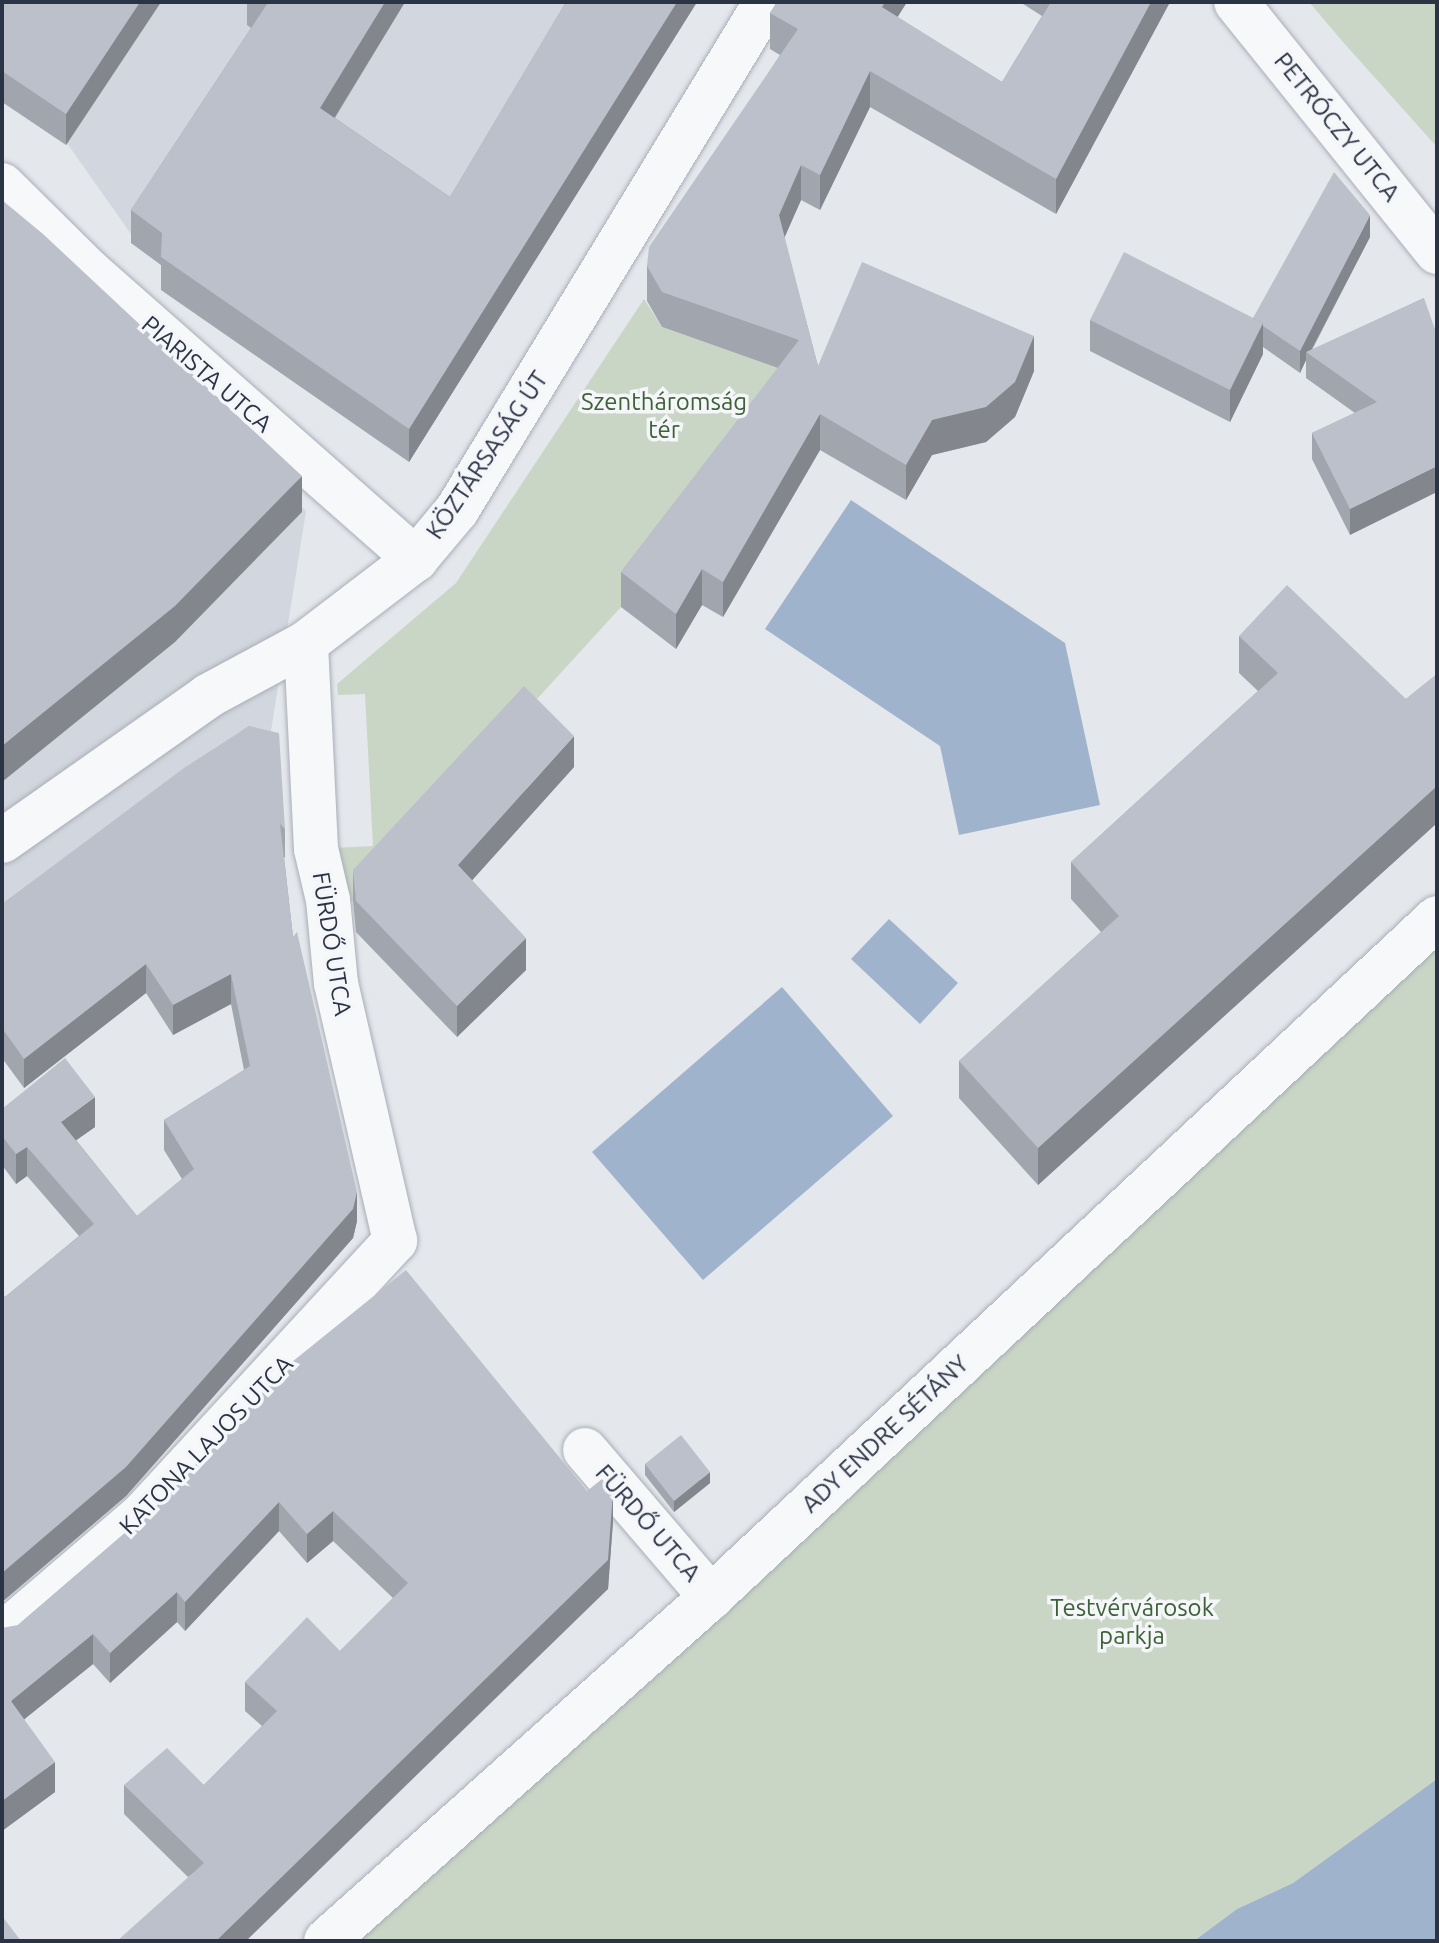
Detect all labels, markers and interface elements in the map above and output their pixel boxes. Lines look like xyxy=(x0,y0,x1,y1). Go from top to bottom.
street label: PETRÓCZY UTCA xyxy=(1268,47,1406,207)
street label: PIARISTA UTCA xyxy=(136,310,278,438)
street label: KÖZTÁRSASÁG ÚT xyxy=(420,366,554,544)
park label: Szentháromság tér xyxy=(581,388,747,444)
street label: FÜRDŐ UTCA xyxy=(306,870,358,1018)
street label: ADY ENDRE SÉTÁNY xyxy=(796,1349,974,1519)
street label: KATONA LAJOS UTCA xyxy=(113,1350,299,1540)
street label: FÜRDŐ UTCA xyxy=(589,1459,707,1587)
park label: Testvérvárosok parkja xyxy=(1050,1594,1214,1650)

